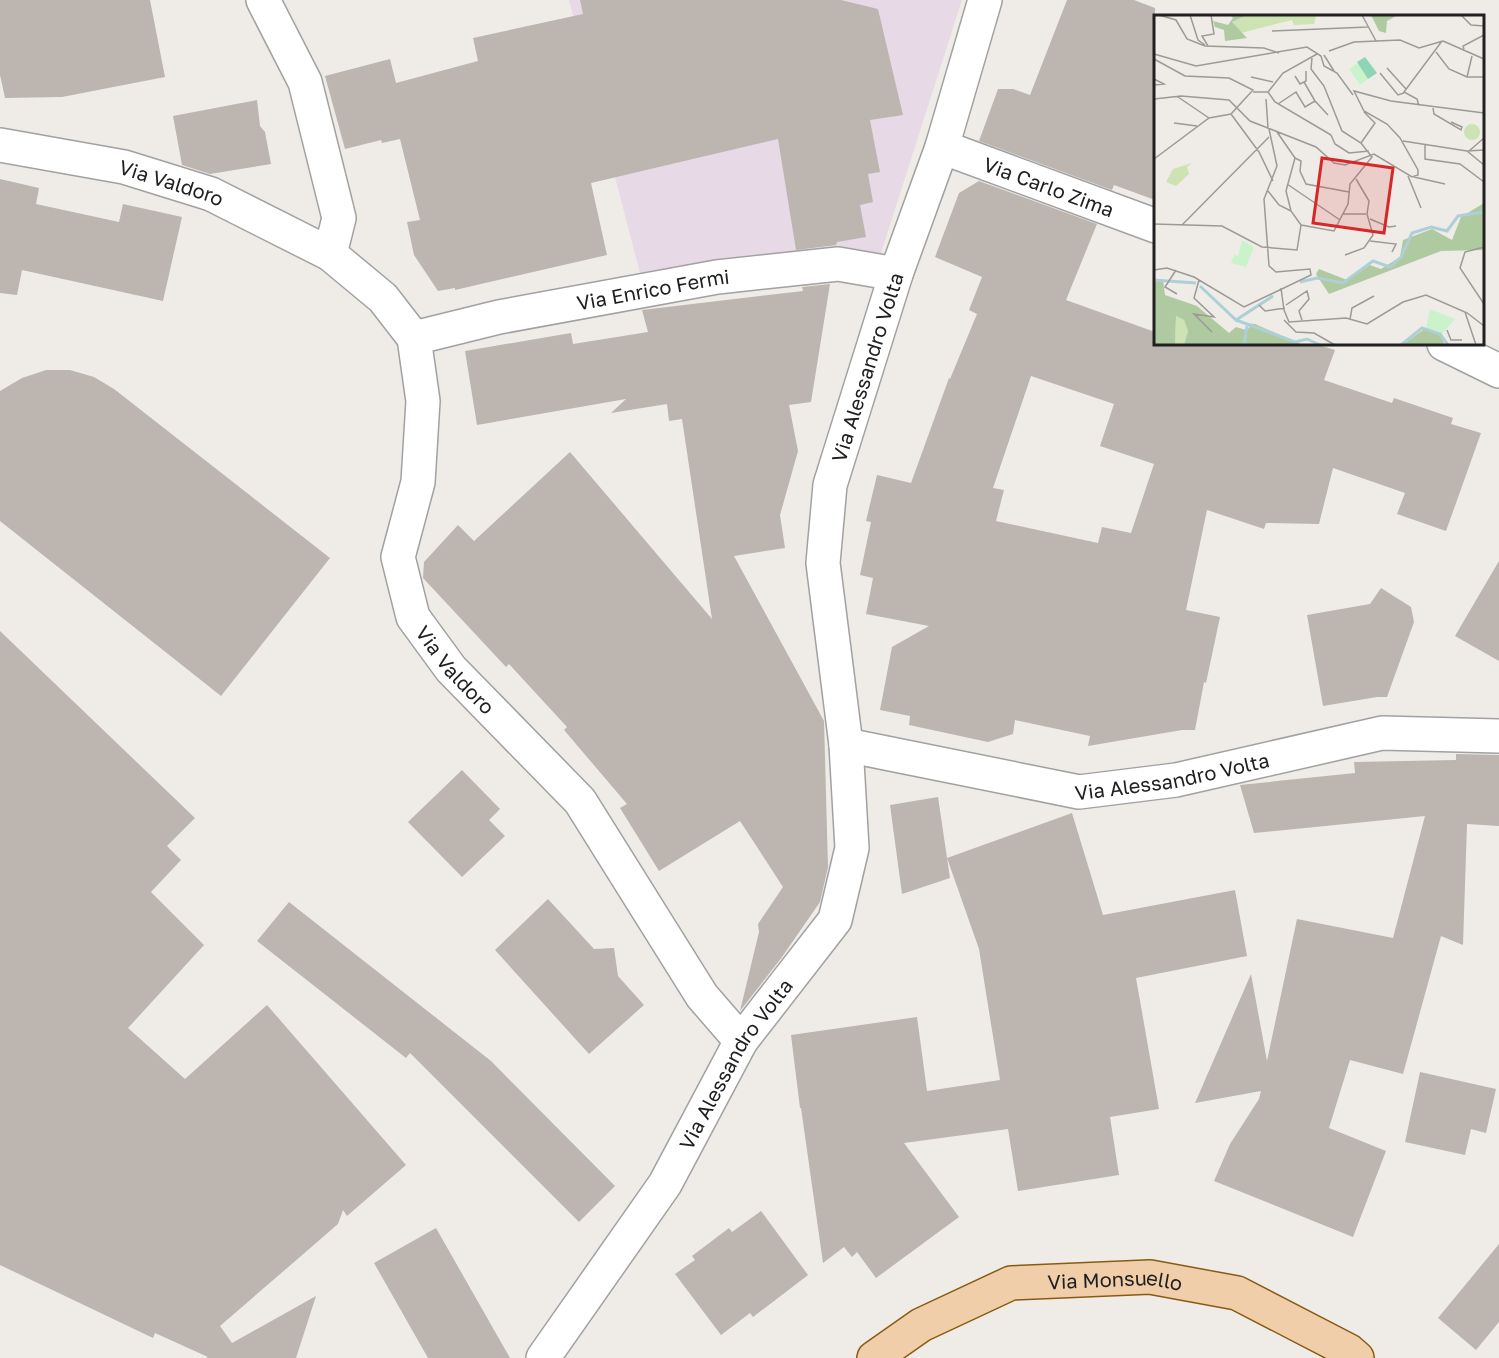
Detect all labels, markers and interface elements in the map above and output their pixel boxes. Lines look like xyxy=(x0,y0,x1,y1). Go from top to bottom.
inset map xyxy=(1154,15,1484,345)
street label: Via Carlo Zima xyxy=(980,151,1118,222)
street label: Via Valdoro xyxy=(116,154,228,211)
street label: Via Enrico Fermi xyxy=(575,264,730,315)
street label: Via Alessandro Volta xyxy=(826,270,908,465)
street label: Via Valdoro xyxy=(411,621,500,719)
street label: Via Alessandro Volta xyxy=(1073,747,1271,804)
street label: Via Alessandro Volta xyxy=(674,974,797,1154)
street label: Via Monsuello xyxy=(1047,1265,1185,1295)

